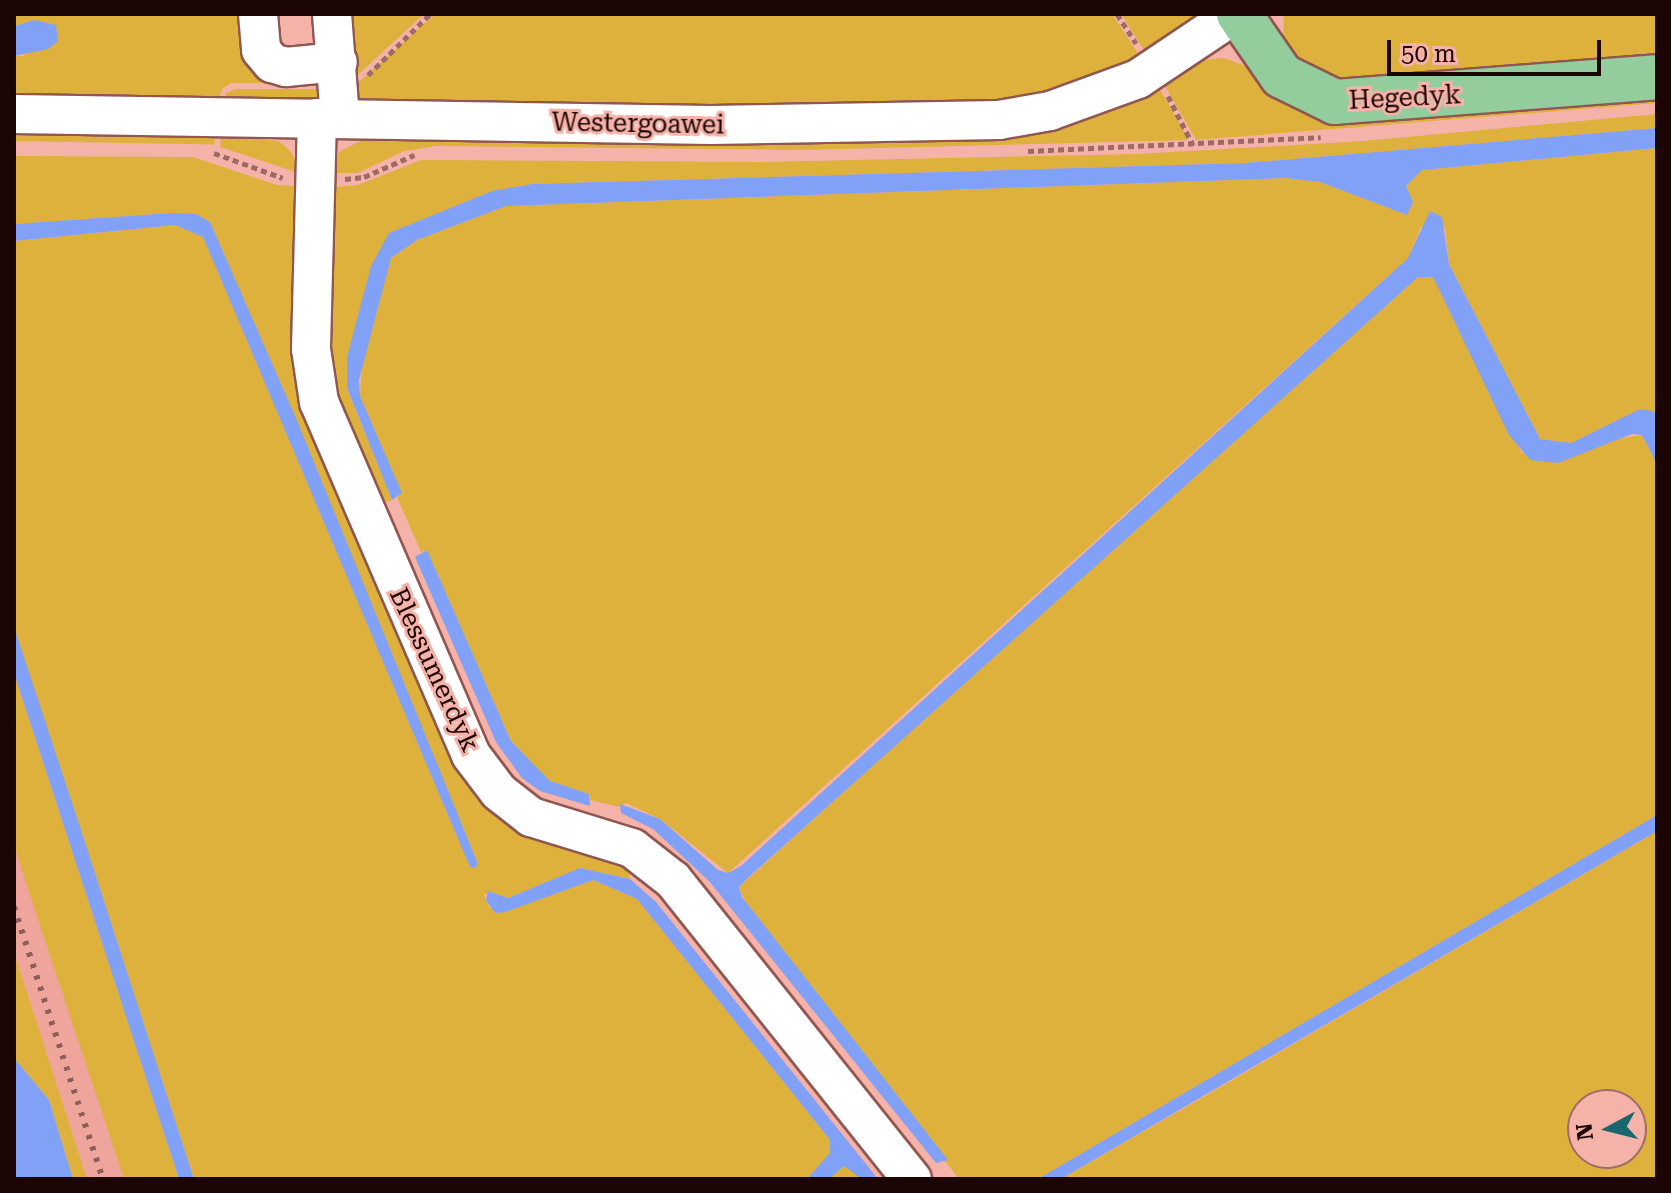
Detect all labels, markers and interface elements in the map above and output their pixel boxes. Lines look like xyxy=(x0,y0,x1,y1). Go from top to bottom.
scale bar xyxy=(1391,24,1605,74)
text: 50 m xyxy=(1401,40,1456,68)
street label: Hegedyk xyxy=(1348,79,1462,117)
street label: Westergoawei xyxy=(551,107,725,141)
street label: Blessumerdyk xyxy=(382,583,486,757)
north arrow xyxy=(1567,1089,1647,1169)
text: N xyxy=(1571,1122,1598,1142)

